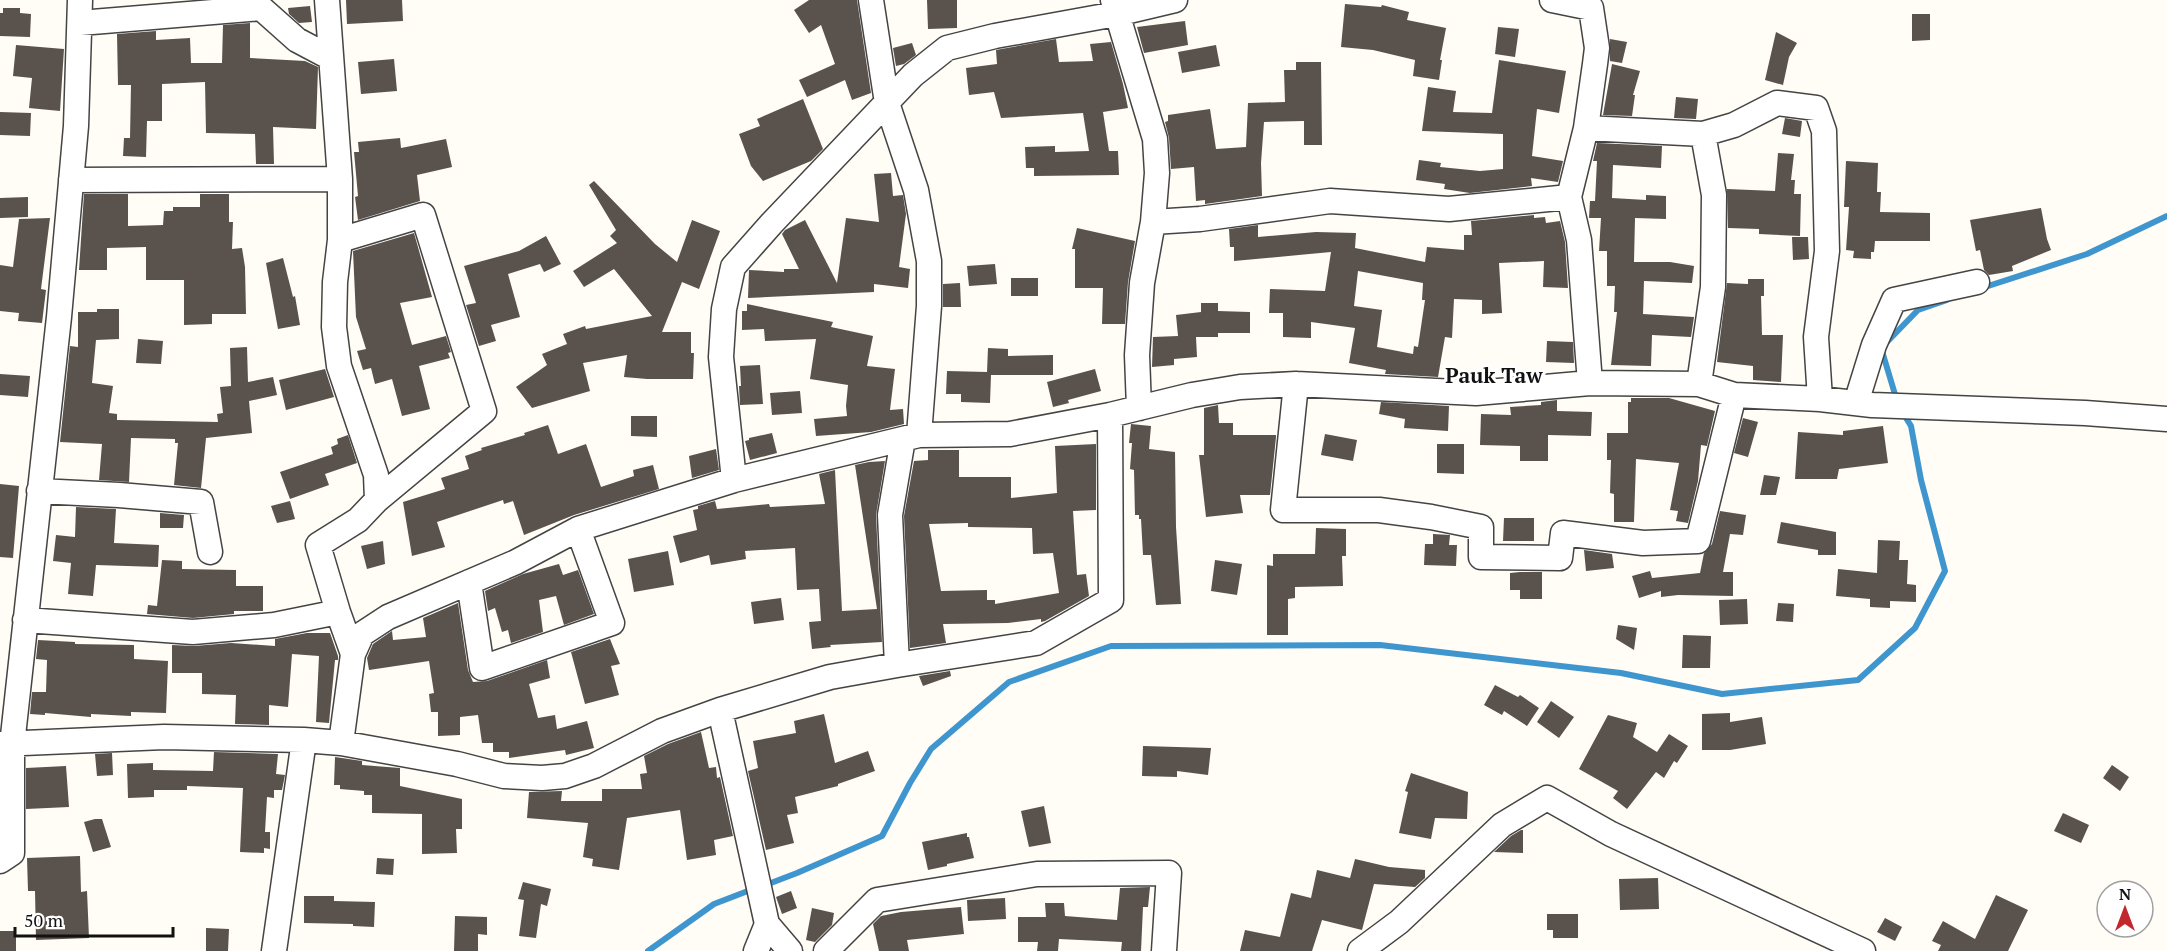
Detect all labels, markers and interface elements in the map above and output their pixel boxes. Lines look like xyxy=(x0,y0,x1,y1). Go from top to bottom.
district label: Pauk Taw xyxy=(1445,361,1543,389)
north arrow xyxy=(2095,879,2155,939)
text: N xyxy=(2119,883,2131,905)
scale bar xyxy=(15,900,172,938)
text: 50 m xyxy=(24,908,64,932)

